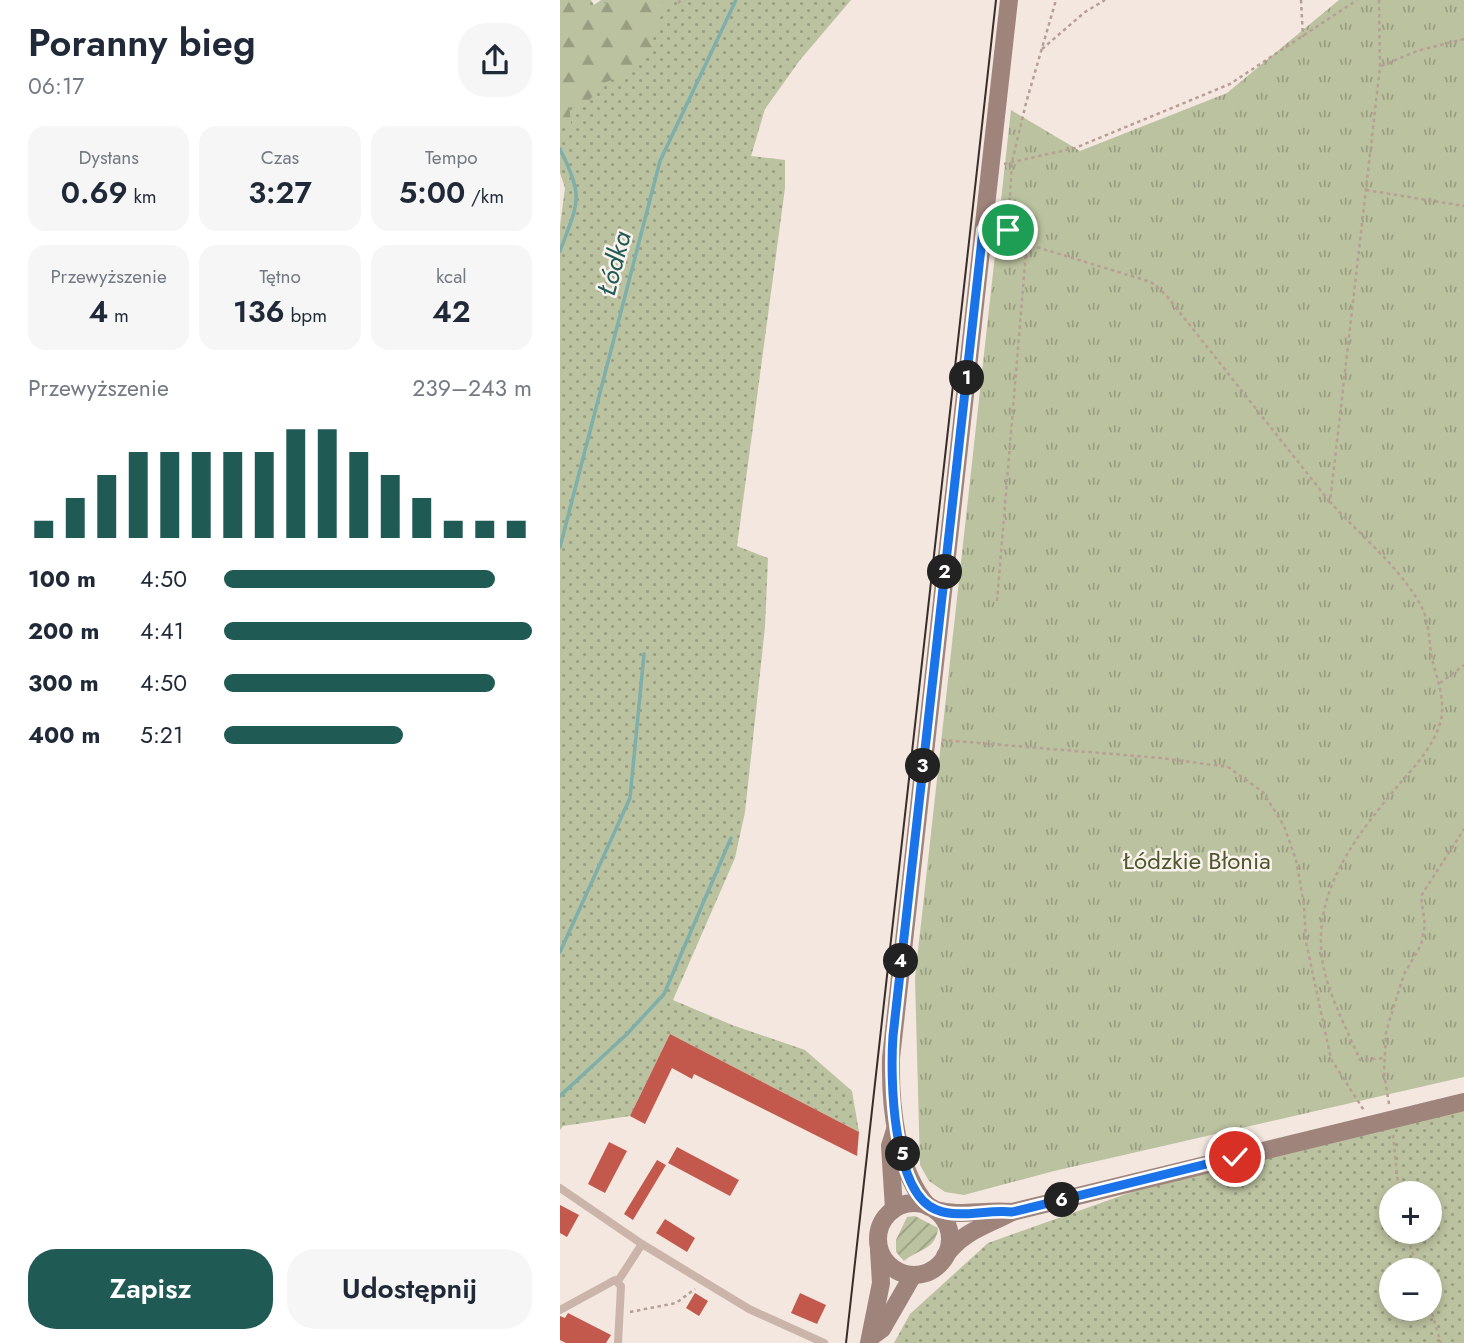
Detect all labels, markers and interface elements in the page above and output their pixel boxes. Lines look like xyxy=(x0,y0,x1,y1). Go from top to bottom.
text: Poranny bieg xyxy=(28,15,256,70)
button: share xyxy=(458,23,532,97)
text: 06:17 xyxy=(28,69,84,103)
text: Dystans xyxy=(78,144,139,171)
text: Czas xyxy=(261,144,299,171)
text: Tempo xyxy=(425,144,478,171)
text: 0.69 xyxy=(61,171,128,214)
text: 3:27 xyxy=(248,171,312,214)
text: 5:00 xyxy=(399,171,465,214)
text: km xyxy=(128,183,157,210)
text: /km xyxy=(465,183,504,210)
pin xyxy=(978,200,1038,260)
icon: arrive xyxy=(989,211,1027,249)
water label: Łódka xyxy=(587,226,641,299)
text: Przewyższenie xyxy=(51,263,167,290)
text: Tętno xyxy=(259,263,301,290)
text: kcal xyxy=(436,263,467,290)
text: 4 xyxy=(88,290,108,333)
text: 136 xyxy=(233,290,285,333)
text: 42 xyxy=(432,290,471,333)
text: m xyxy=(108,302,129,329)
text: bpm xyxy=(285,302,327,329)
pin: 1 xyxy=(950,360,984,396)
text: 1 xyxy=(962,364,971,391)
text: Przewyższenie xyxy=(28,371,169,405)
text: 239–243 m xyxy=(412,371,532,405)
pin: 2 xyxy=(928,554,962,590)
text: 2 xyxy=(938,558,951,585)
text: 100 m xyxy=(28,562,96,596)
text: 4:50 xyxy=(140,562,187,596)
text: 200 m xyxy=(28,614,99,648)
text: 4:41 xyxy=(140,614,184,648)
text: 300 m xyxy=(28,666,99,700)
text: 4:50 xyxy=(140,666,187,700)
text: 400 m xyxy=(28,718,100,752)
text: 5:21 xyxy=(140,718,183,752)
pin: 3 xyxy=(906,748,940,784)
text: 3 xyxy=(917,752,928,779)
park label: Łódzkie Błonia xyxy=(1122,843,1271,878)
pin: 4 xyxy=(884,944,918,978)
text: 4 xyxy=(894,947,907,974)
pin xyxy=(1205,1127,1265,1187)
pin: 5 xyxy=(886,1136,920,1172)
icon: check xyxy=(1216,1138,1254,1176)
text: 5 xyxy=(896,1140,909,1167)
map controls xyxy=(1379,1181,1442,1321)
button: + xyxy=(1379,1181,1442,1244)
pin: 6 xyxy=(1044,1182,1080,1218)
text: 6 xyxy=(1055,1186,1068,1213)
button: Zapisz xyxy=(28,1249,273,1329)
button: Udostępnij xyxy=(287,1249,532,1329)
button: − xyxy=(1379,1258,1442,1321)

